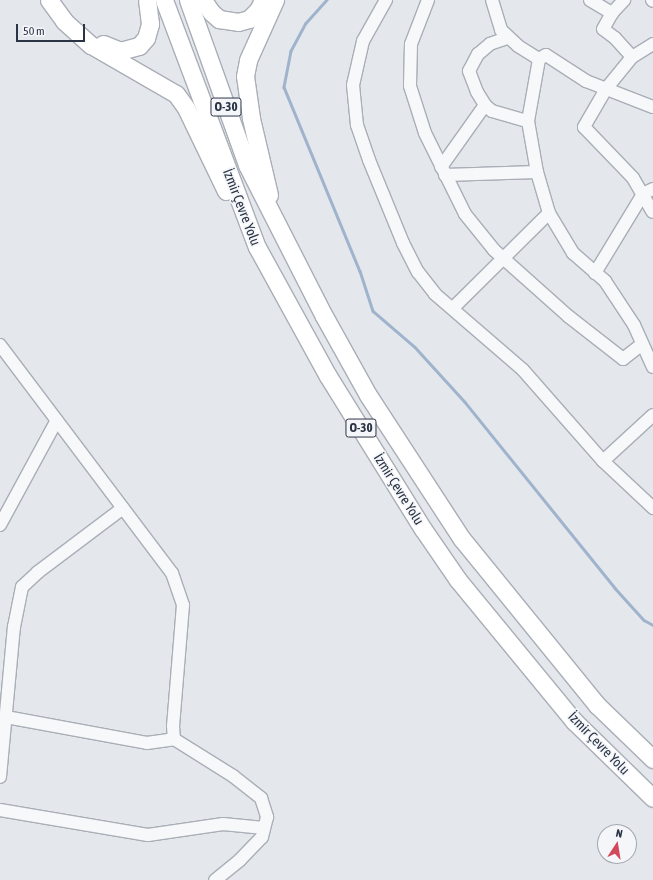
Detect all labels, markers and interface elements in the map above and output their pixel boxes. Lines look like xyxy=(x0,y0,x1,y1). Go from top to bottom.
scale bar xyxy=(18,16,87,42)
text: 50 m xyxy=(23,24,45,38)
road number: O-30 xyxy=(210,96,242,118)
street label: İzmir Çevre Yolu xyxy=(220,166,264,248)
road number: O-30 xyxy=(345,417,377,439)
street label: İzmir Çevre Yolu xyxy=(370,450,428,528)
street label: İzmir Çevre Yolu xyxy=(565,708,633,778)
north arrow xyxy=(597,824,637,864)
text: N xyxy=(615,827,624,840)

